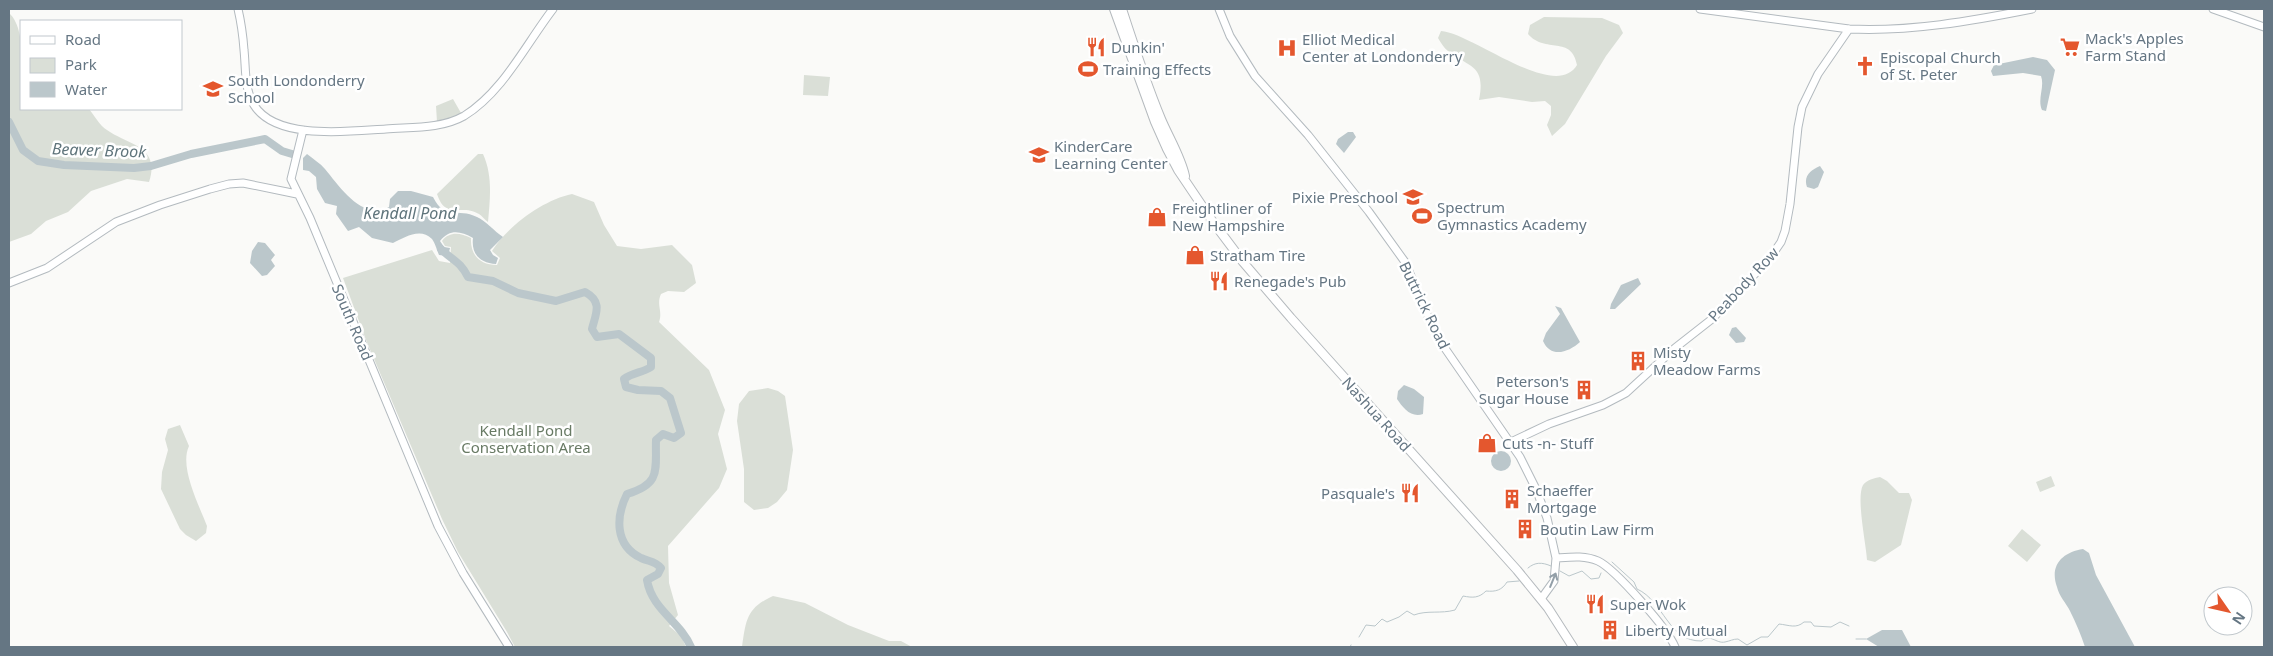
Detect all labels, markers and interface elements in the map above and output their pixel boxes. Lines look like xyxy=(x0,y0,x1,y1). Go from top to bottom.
legend xyxy=(20,20,182,110)
place label: Mack's Apples Farm Stand xyxy=(2085,28,2184,65)
text: Road xyxy=(65,29,101,49)
place label: Elliot Medical Center at Londonderry xyxy=(1302,29,1463,66)
restaurant icon: Dunkin' xyxy=(1085,36,1107,58)
supermarket icon: Mack's Apples Farm Stand xyxy=(2059,36,2081,58)
place label: Dunkin' xyxy=(1111,37,1165,57)
hospital icon: Elliot Medical Center at Londonderry xyxy=(1276,37,1298,59)
place label: Episcopal Church of St. Peter xyxy=(1880,47,2001,84)
text: Park xyxy=(65,54,97,74)
church icon: Episcopal Church of St. Peter xyxy=(1854,55,1876,77)
sports icon: Training Effects xyxy=(1077,58,1099,80)
place label: Training Effects xyxy=(1103,59,1211,79)
place label: South Londonderry School xyxy=(228,70,365,107)
school or university icon: South Londonderry School xyxy=(202,78,224,100)
text: Water xyxy=(65,79,107,99)
place label: KinderCare Learning Center xyxy=(1054,136,1168,173)
water label: Beaver Brook xyxy=(52,137,148,163)
school or university icon: KinderCare Learning Center xyxy=(1028,144,1050,166)
school or university icon: Pixie Preschool xyxy=(1402,186,1424,208)
place label: Pixie Preschool xyxy=(1292,187,1398,207)
place label: Spectrum Gymnastics Academy xyxy=(1437,197,1587,234)
place label: Freightliner of New Hampshire xyxy=(1172,198,1285,235)
water label: Kendall Pond xyxy=(363,202,458,224)
sports icon: Spectrum Gymnastics Academy xyxy=(1411,205,1433,227)
shop icon: Freightliner of New Hampshire xyxy=(1146,206,1168,228)
street label: Peabody Row xyxy=(1703,242,1783,326)
shop icon: Stratham Tire xyxy=(1184,244,1206,266)
place label: Stratham Tire xyxy=(1210,245,1306,265)
street label: Buttrick Road xyxy=(1395,258,1455,352)
restaurant icon: Renegade's Pub xyxy=(1208,270,1230,292)
place label: Renegade's Pub xyxy=(1234,271,1346,291)
street label: South Road xyxy=(328,281,378,363)
place label: Misty Meadow Farms xyxy=(1653,342,1761,379)
building icon: Misty Meadow Farms xyxy=(1627,350,1649,372)
place label: Peterson's Sugar House xyxy=(1479,371,1569,408)
street label: Nashua Road xyxy=(1338,372,1416,456)
building icon: Peterson's Sugar House xyxy=(1573,379,1595,401)
park label: Kendall Pond Conservation Area xyxy=(461,420,591,457)
shop icon: Cuts -n- Stuff xyxy=(1476,432,1498,454)
place label: Cuts -n- Stuff xyxy=(1502,433,1594,453)
place label: Schaeffer Mortgage xyxy=(1527,480,1597,517)
restaurant icon: Pasquale's xyxy=(1399,482,1421,504)
place label: Pasquale's xyxy=(1321,483,1395,503)
building icon: Schaeffer Mortgage xyxy=(1501,488,1523,510)
building icon: Boutin Law Firm xyxy=(1514,518,1536,540)
place label: Boutin Law Firm xyxy=(1540,519,1654,539)
one-way arrow xyxy=(1549,573,1558,588)
north arrow xyxy=(2203,586,2253,636)
restaurant icon: Super Wok xyxy=(1584,593,1606,615)
place label: Super Wok xyxy=(1610,594,1686,614)
text: N xyxy=(2228,609,2250,629)
building icon: Liberty Mutual xyxy=(1599,619,1621,641)
place label: Liberty Mutual xyxy=(1625,620,1727,640)

